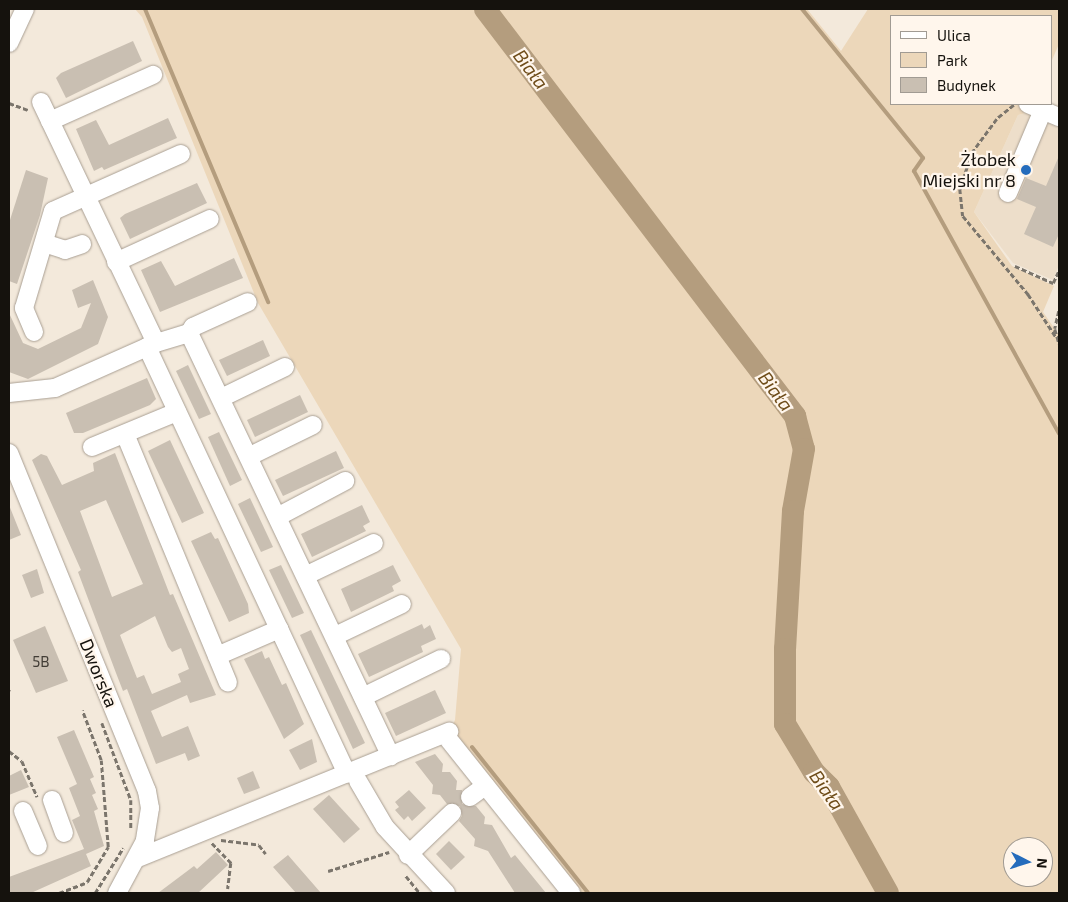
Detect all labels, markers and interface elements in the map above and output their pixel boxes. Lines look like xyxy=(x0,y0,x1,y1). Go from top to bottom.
legend xyxy=(890,15,1053,105)
text: Ulica xyxy=(937,26,971,44)
water label: Biała xyxy=(509,45,553,93)
text: Park xyxy=(937,51,968,69)
text: Budynek xyxy=(937,76,996,94)
place label: Żłobek Miejski nr 8 xyxy=(922,149,1016,192)
marker: Żłobek Miejski nr 8 xyxy=(1020,164,1032,176)
water label: Biała xyxy=(754,367,798,415)
street label: Dworska xyxy=(75,635,123,711)
house number: 5B xyxy=(32,653,50,671)
water label: Biała xyxy=(805,765,849,815)
north arrow xyxy=(1003,837,1053,887)
text: N xyxy=(1034,857,1051,869)

